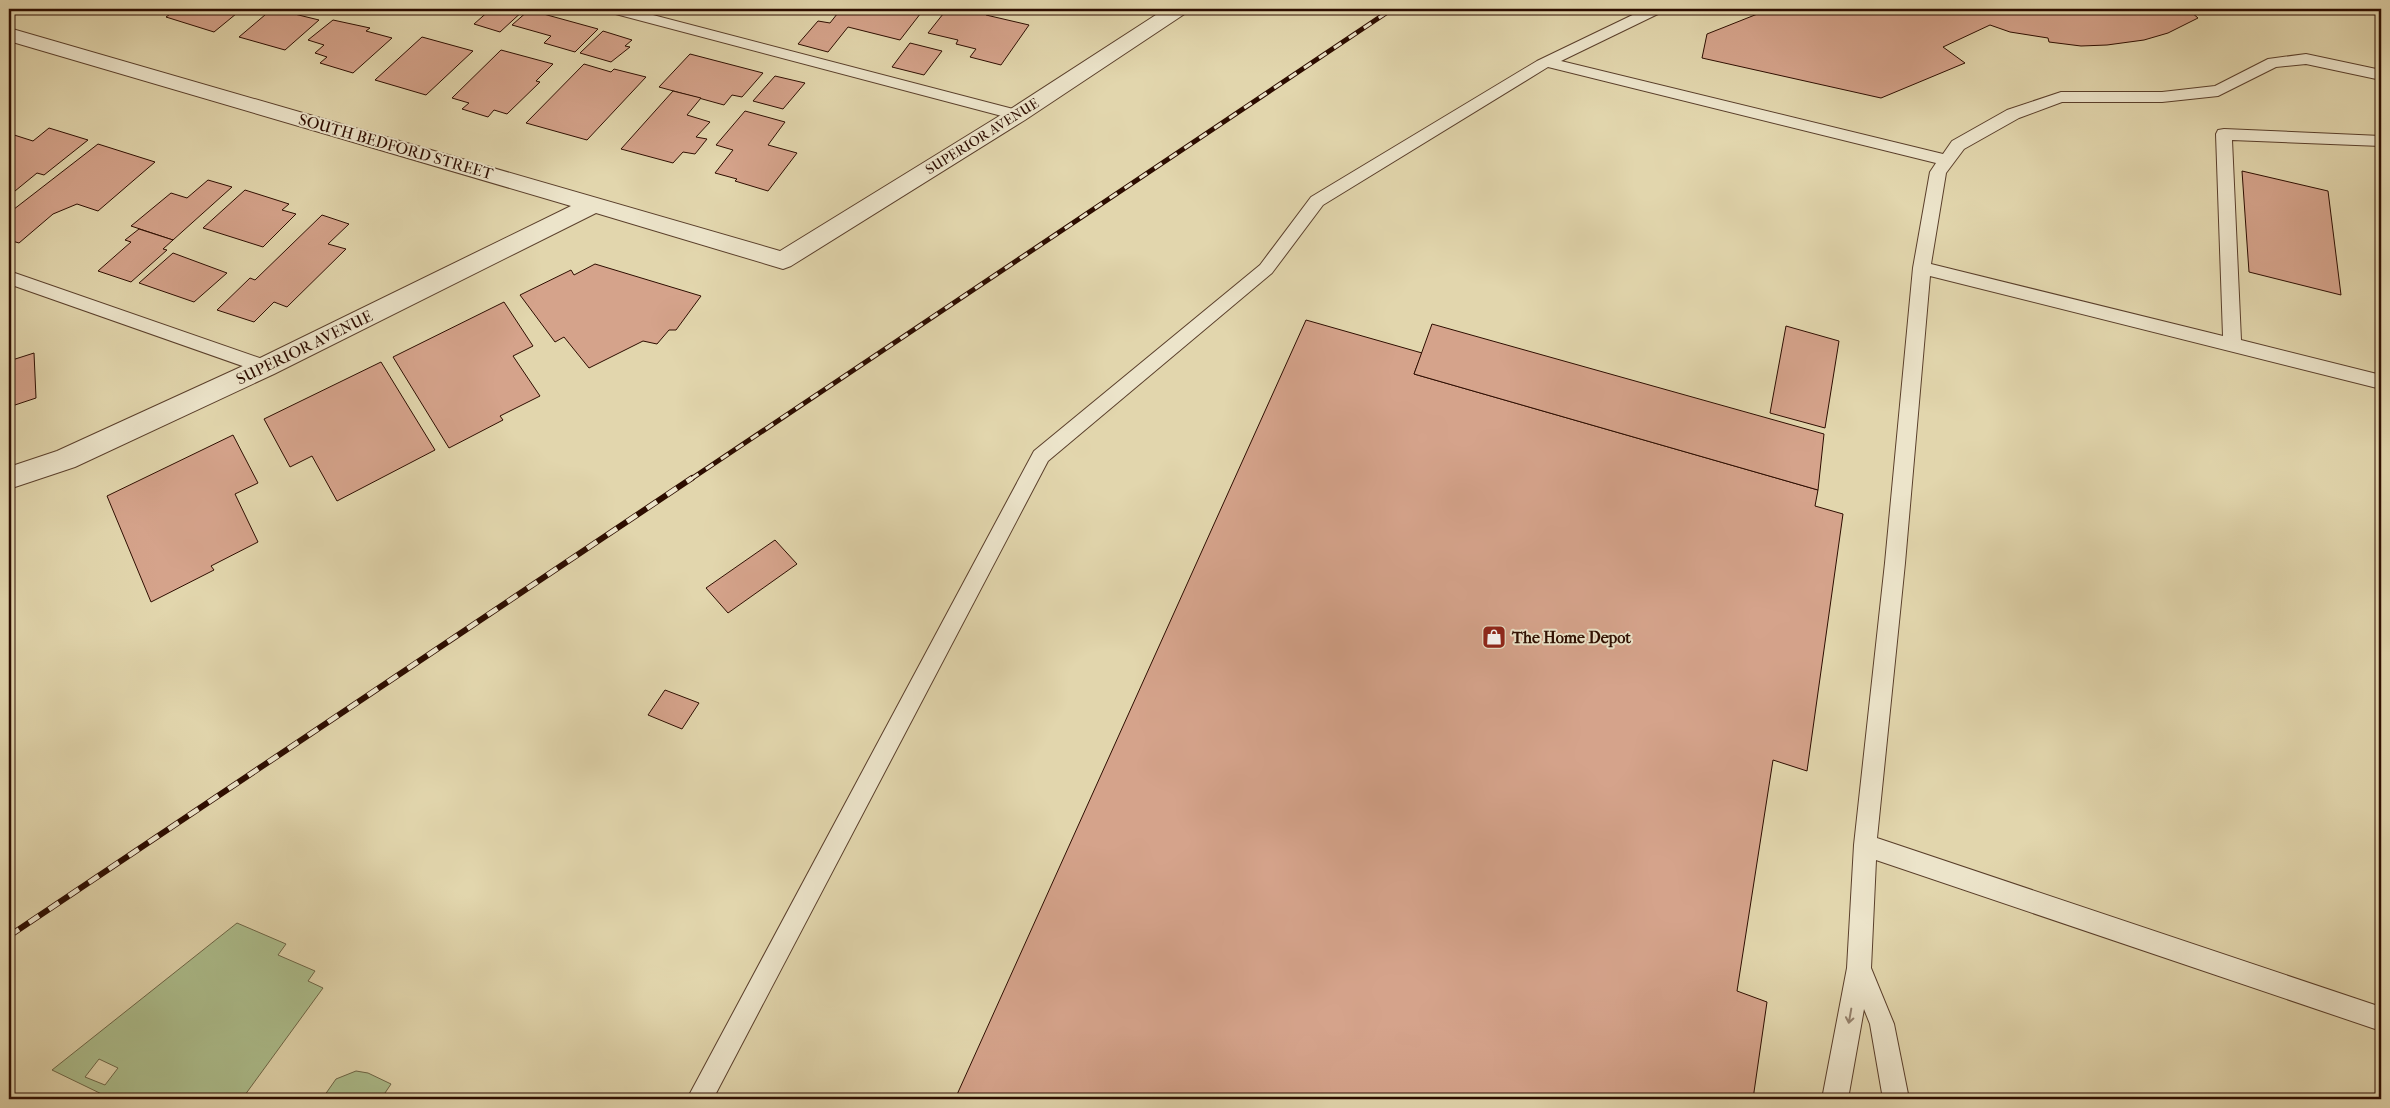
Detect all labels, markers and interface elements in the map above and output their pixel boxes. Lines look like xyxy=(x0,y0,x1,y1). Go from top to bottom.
street label: SUPERIOR AVENUE xyxy=(922,94,1042,178)
street label: SOUTH BEDFORD STREET xyxy=(296,110,495,183)
street label: SUPERIOR AVENUE xyxy=(233,306,376,389)
shop icon: The Home Depot xyxy=(1481,624,1507,650)
place label: The Home Depot xyxy=(1511,628,1631,648)
one-way arrow xyxy=(1845,1007,1855,1023)

